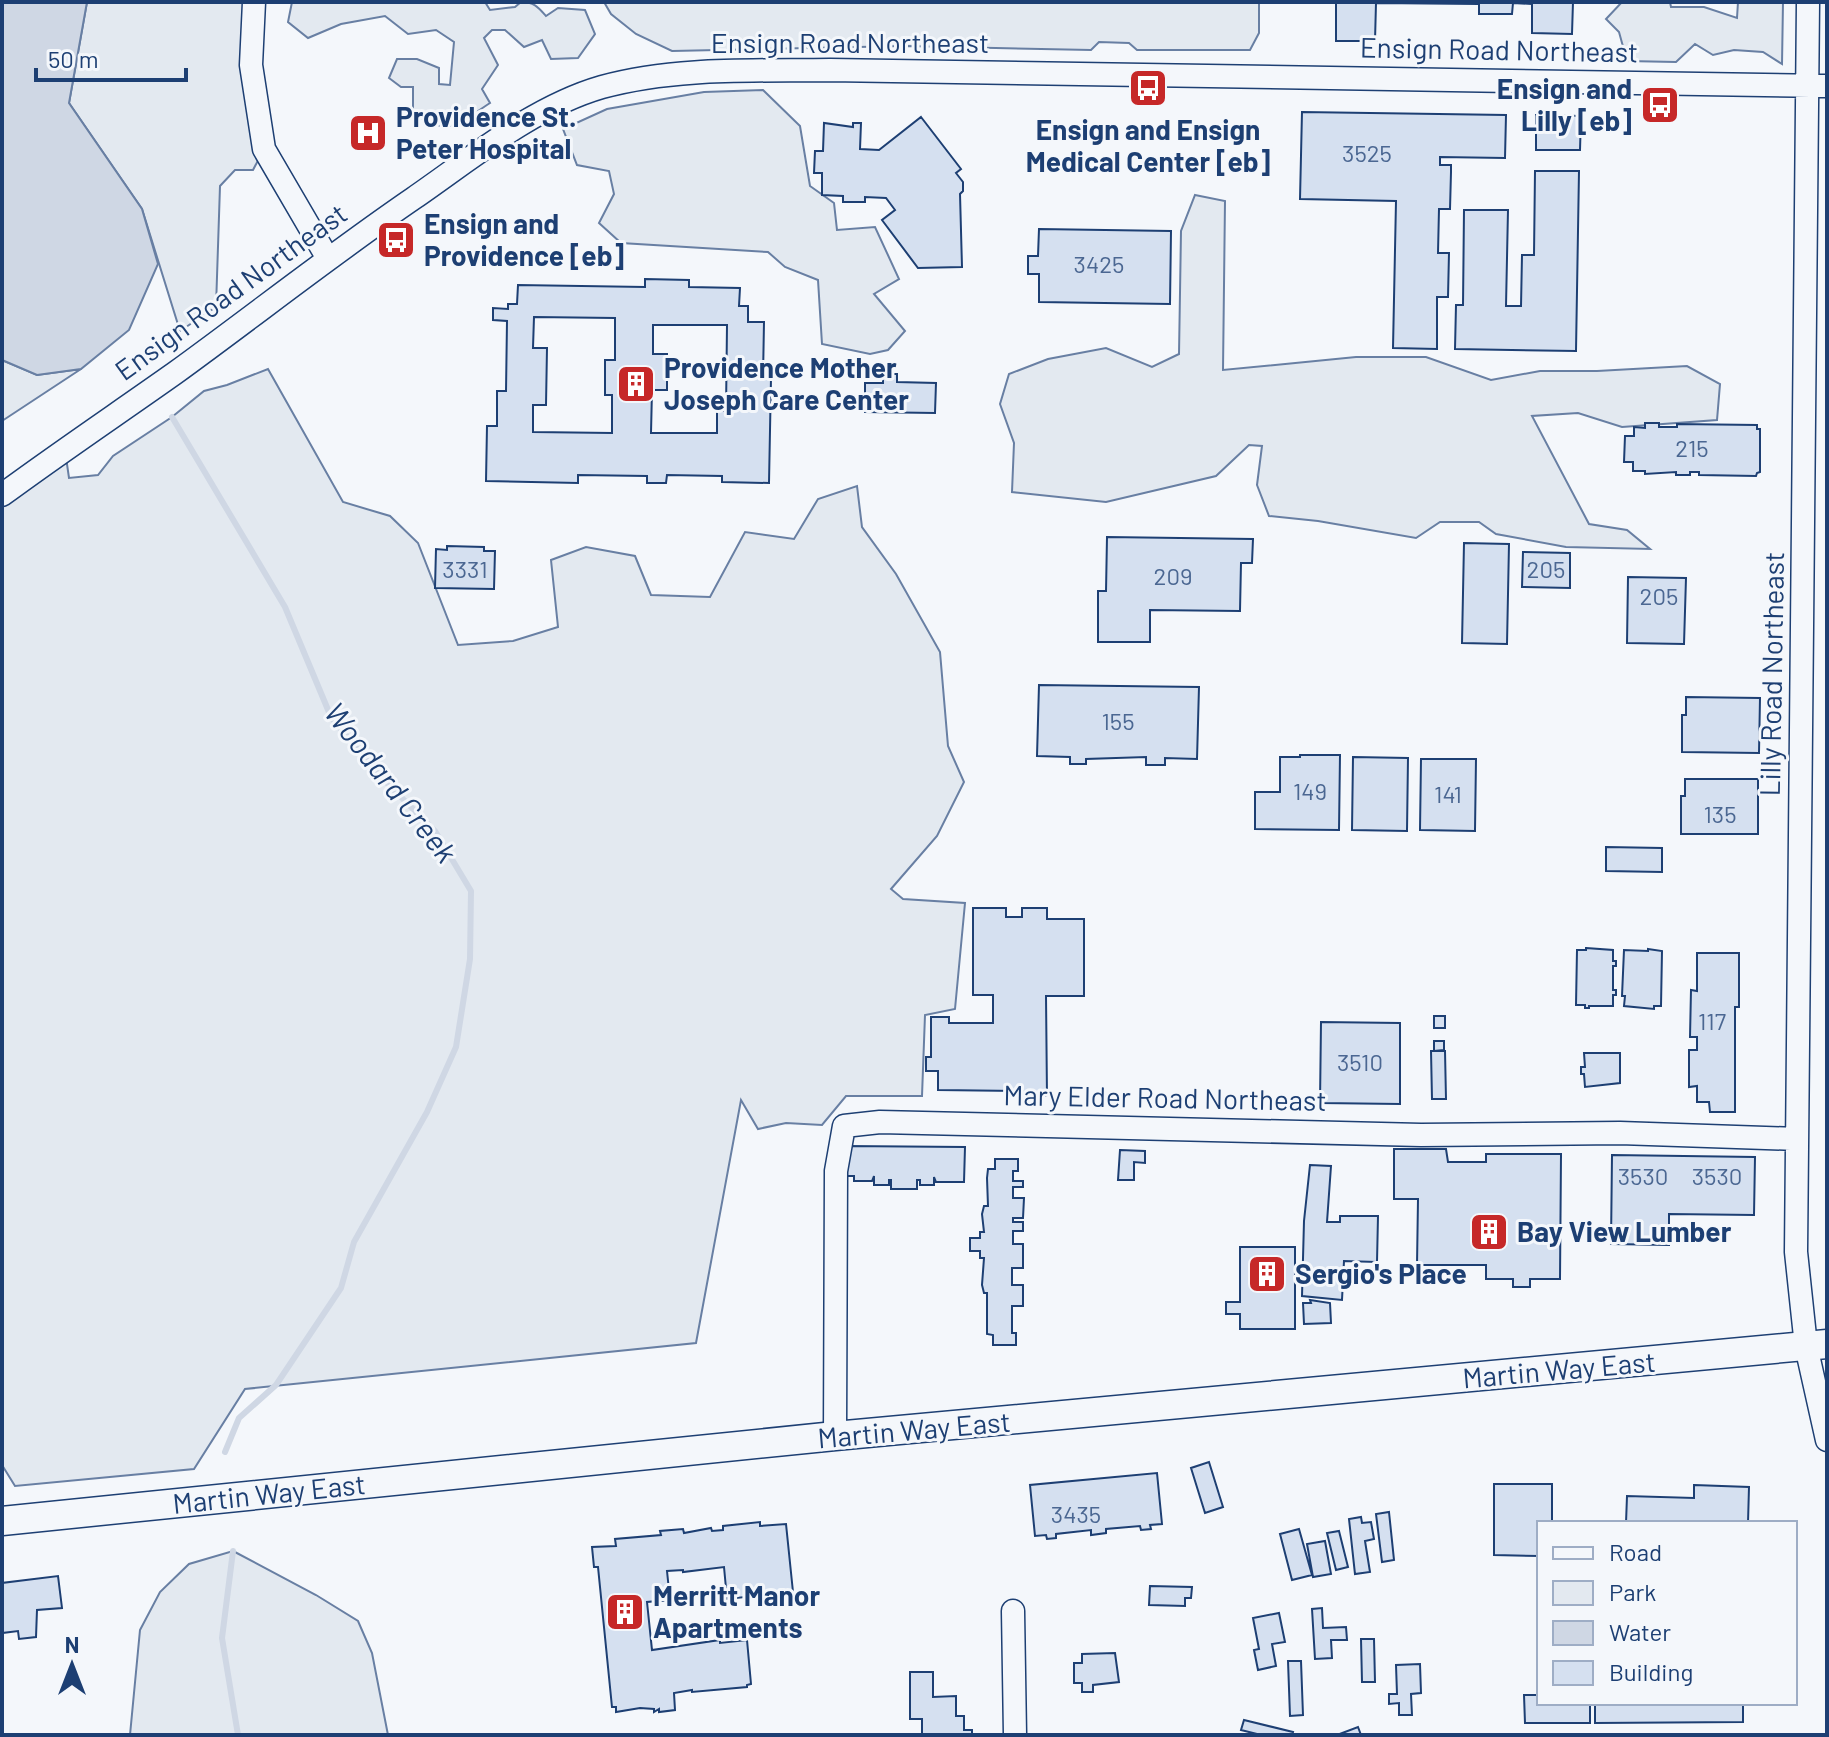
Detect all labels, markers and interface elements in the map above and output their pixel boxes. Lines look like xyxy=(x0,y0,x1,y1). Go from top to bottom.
street label: Ensign Road Northeast xyxy=(711,25,989,59)
street label: Ensign Road Northeast xyxy=(1360,30,1638,68)
scale bar xyxy=(36,32,186,82)
text: 50 m xyxy=(48,44,99,73)
bus stop icon: Ensign and Ensign Medical Center [eb] xyxy=(1127,67,1169,109)
place label: Ensign and Lilly [eb] xyxy=(1497,71,1632,137)
bus stop icon: Ensign and Lilly [eb] xyxy=(1639,84,1681,126)
place label: Providence St. Peter Hospital xyxy=(396,99,577,165)
hospital icon: Providence St. Peter Hospital xyxy=(347,112,389,154)
place label: Ensign and Ensign Medical Center [eb] xyxy=(1026,112,1270,178)
house number: 3525 xyxy=(1342,138,1392,167)
street label: Ensign Road Northeast xyxy=(108,196,353,387)
place label: Ensign and Providence [eb] xyxy=(424,206,624,272)
bus stop icon: Ensign and Providence [eb] xyxy=(375,219,417,261)
house number: 3425 xyxy=(1074,249,1124,278)
place label: Providence Mother Joseph Care Center xyxy=(664,350,909,416)
building icon: Providence Mother Joseph Care Center xyxy=(615,363,657,405)
house number: 215 xyxy=(1675,433,1709,462)
street label: Lilly Road Northeast xyxy=(1752,551,1790,797)
house number: 3331 xyxy=(442,554,488,583)
house number: 205 xyxy=(1527,554,1565,583)
house number: 209 xyxy=(1154,561,1192,590)
house number: 205 xyxy=(1640,581,1678,610)
water label: Woodard Creek xyxy=(318,694,466,869)
house number: 155 xyxy=(1101,706,1135,735)
house number: 149 xyxy=(1293,776,1327,805)
house number: 141 xyxy=(1434,779,1462,808)
house number: 135 xyxy=(1703,799,1737,828)
house number: 117 xyxy=(1698,1006,1726,1035)
house number: 3510 xyxy=(1337,1047,1383,1076)
street label: Mary Elder Road Northeast xyxy=(1003,1077,1327,1117)
house number: 3530 xyxy=(1618,1161,1668,1190)
house number: 3530 xyxy=(1692,1161,1742,1190)
building icon: Bay View Lumber xyxy=(1468,1211,1510,1253)
place label: Bay View Lumber xyxy=(1517,1214,1732,1248)
building icon: Sergio's Place xyxy=(1246,1253,1288,1295)
place label: Sergio's Place xyxy=(1295,1256,1467,1290)
street label: Martin Way East xyxy=(1461,1344,1657,1394)
street label: Martin Way East xyxy=(816,1404,1012,1454)
street label: Martin Way East xyxy=(171,1466,367,1520)
house number: 3435 xyxy=(1051,1499,1101,1528)
legend xyxy=(1537,1521,1797,1705)
text: Road xyxy=(1609,1537,1662,1566)
text: Park xyxy=(1609,1577,1656,1606)
place label: Merritt Manor Apartments xyxy=(653,1578,820,1644)
building icon: Merritt Manor Apartments xyxy=(604,1591,646,1633)
text: Water xyxy=(1609,1617,1671,1646)
north arrow xyxy=(32,1625,112,1705)
text: N xyxy=(65,1631,79,1657)
text: Building xyxy=(1609,1657,1693,1686)

